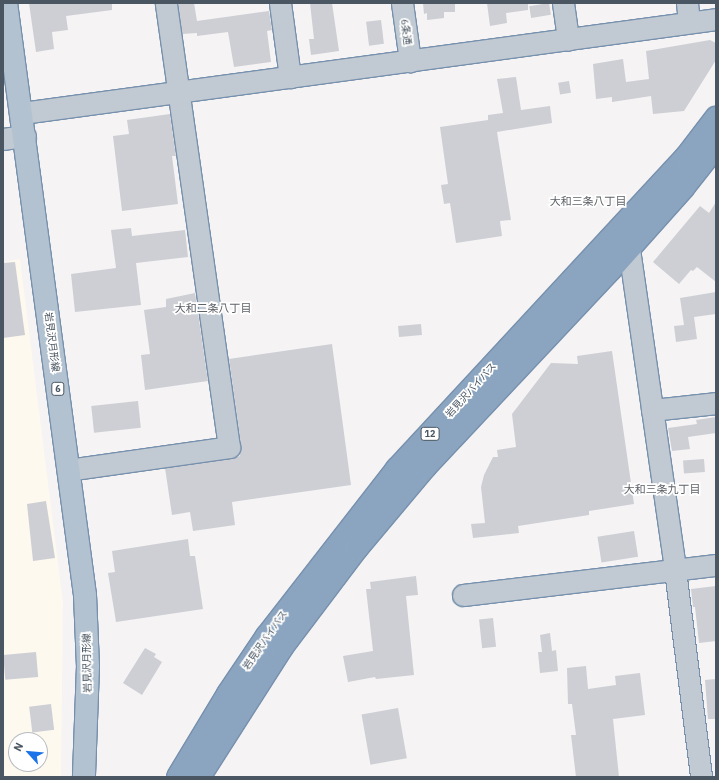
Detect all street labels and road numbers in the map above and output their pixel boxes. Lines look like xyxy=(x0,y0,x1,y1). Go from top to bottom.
street label: 6条通 xyxy=(398,18,414,46)
street label: 岩見沢月形線 xyxy=(42,311,62,373)
street label: 岩見沢バイパス xyxy=(443,360,499,420)
road number: 6 xyxy=(51,382,65,396)
road number: 12 xyxy=(420,427,440,441)
street label: 岩見沢バイパス xyxy=(240,608,290,672)
street label: 岩見沢月形線 xyxy=(80,633,94,693)

